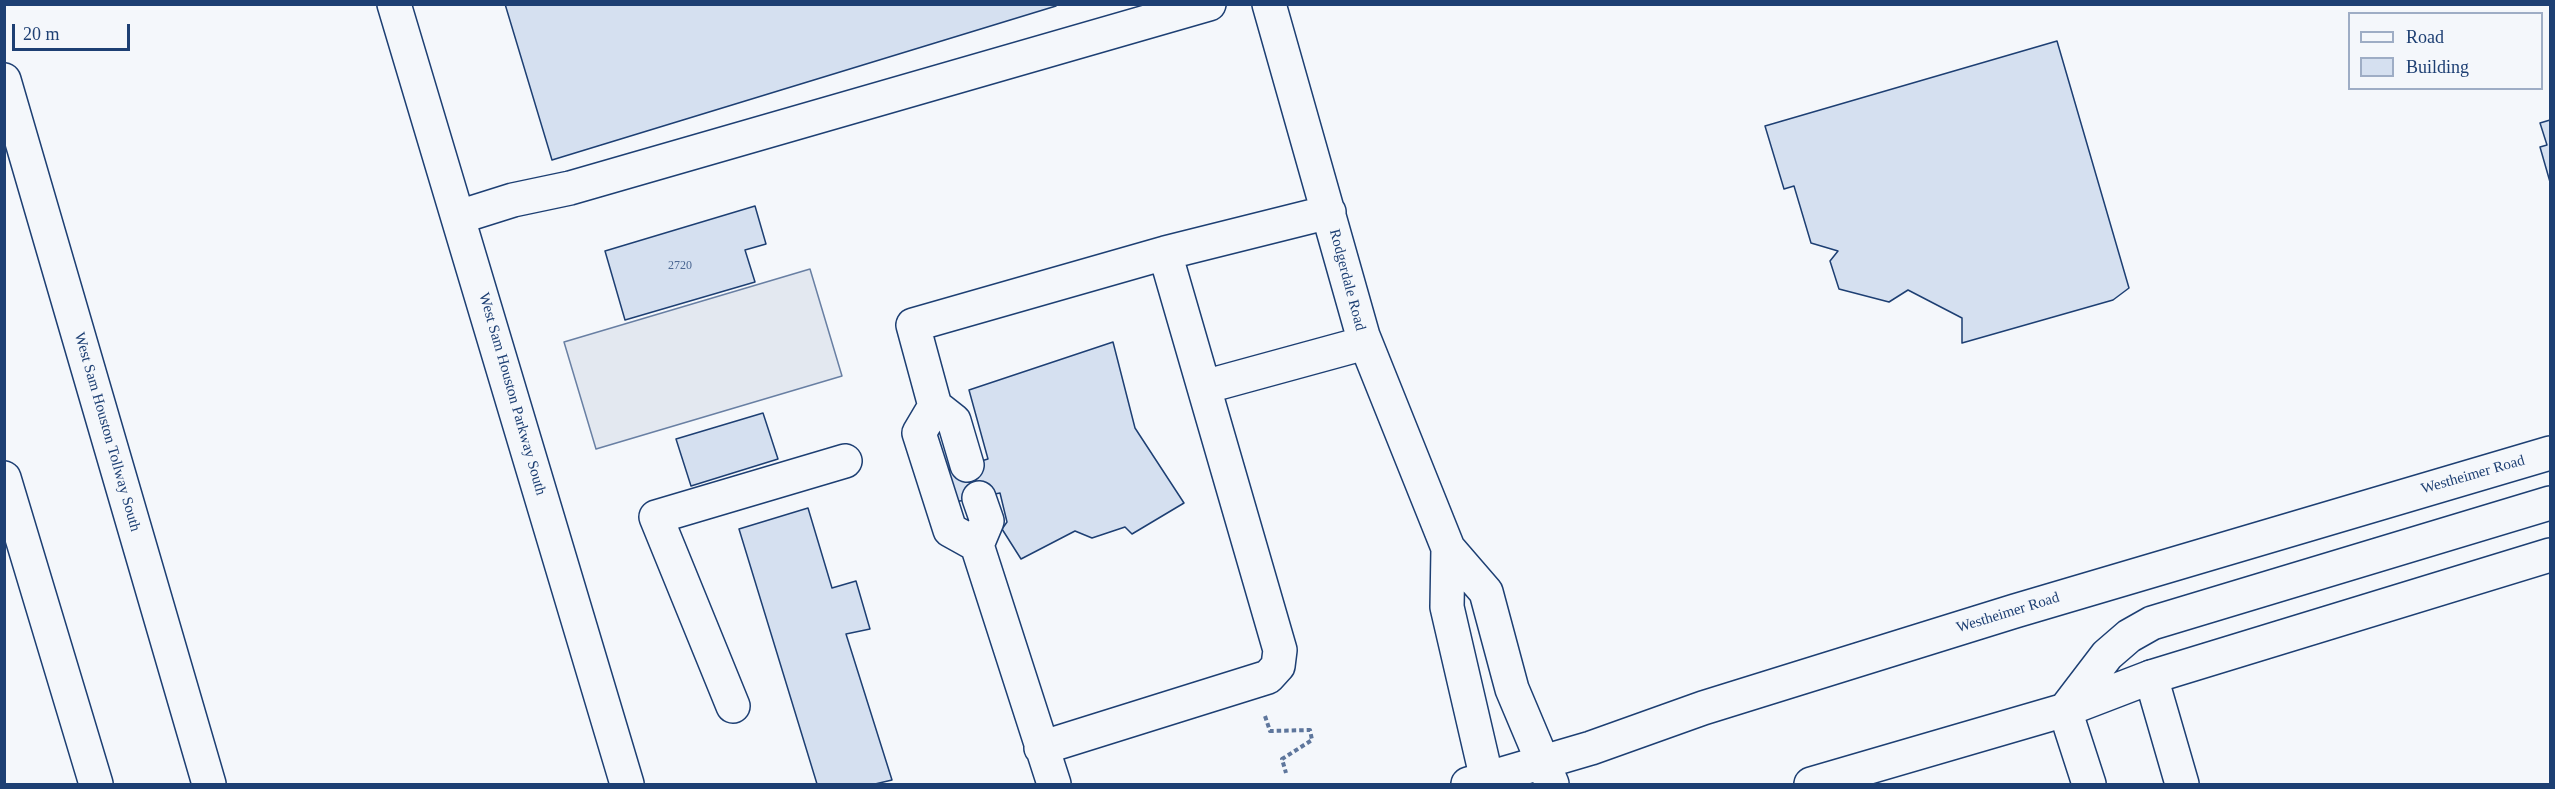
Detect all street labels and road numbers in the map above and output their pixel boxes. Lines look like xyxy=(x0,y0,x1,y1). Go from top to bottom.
street label: Rodgerdale Road xyxy=(1325,227,1369,333)
street label: West Sam Houston Parkway South xyxy=(474,291,550,497)
street label: West Sam Houston Tollway South xyxy=(70,330,144,534)
street label: Westheimer Road xyxy=(2419,452,2527,498)
street label: Westheimer Road xyxy=(1954,589,2062,637)

